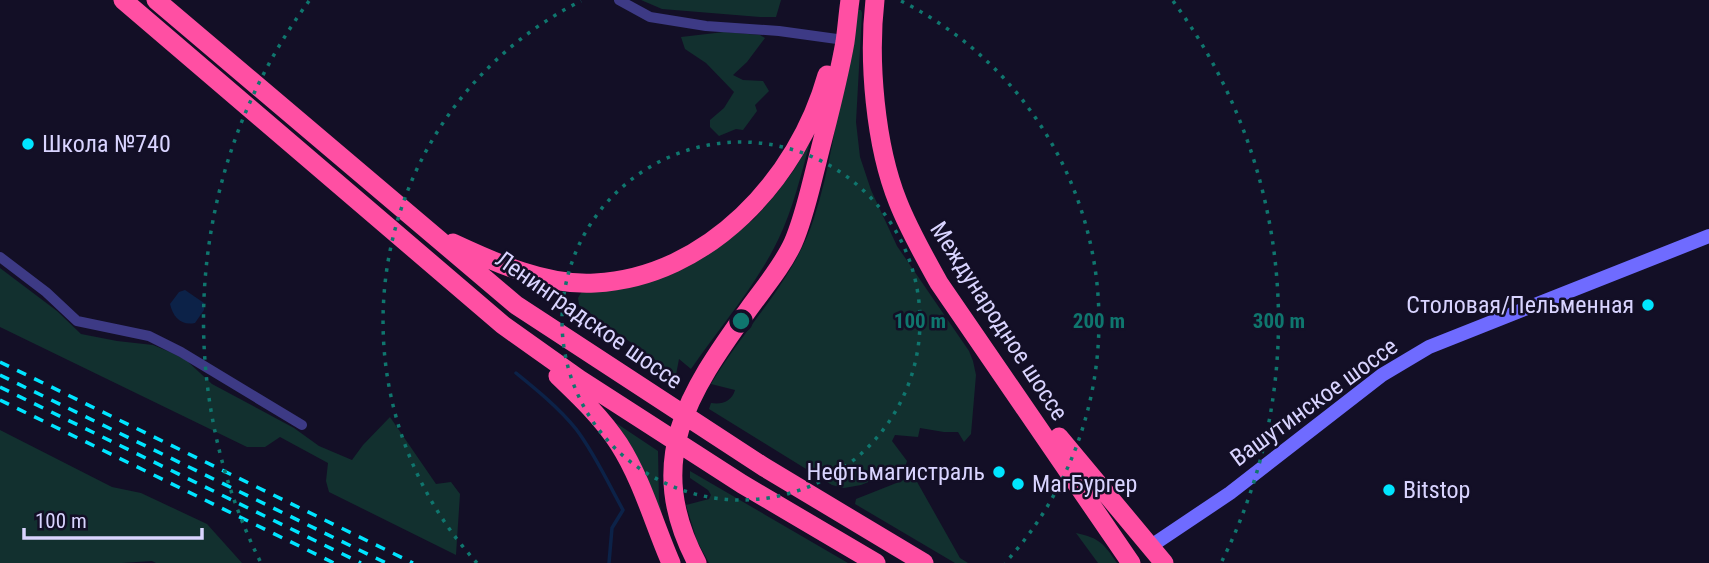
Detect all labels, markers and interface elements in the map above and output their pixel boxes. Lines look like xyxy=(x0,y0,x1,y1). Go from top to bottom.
place label: Школа №740 xyxy=(42,130,171,158)
marker: Школа №740 xyxy=(20,136,36,152)
street label: Международное шоссе xyxy=(924,216,1074,426)
street label: Ленинградское шоссе xyxy=(490,245,688,395)
place label: Столовая/Пельменная xyxy=(1406,291,1634,319)
marker: Столовая/Пельменная xyxy=(1640,297,1656,313)
centre of rings xyxy=(729,309,753,333)
text: 100 m xyxy=(894,309,946,333)
text: 200 m xyxy=(1073,309,1125,333)
text: 300 m xyxy=(1253,309,1305,333)
street label: Вашутинское шоссе xyxy=(1225,332,1403,472)
place label: Нефтьмагистраль xyxy=(807,458,985,486)
marker: Нефтьмагистраль xyxy=(991,464,1007,480)
place label: МагБургер xyxy=(1032,470,1137,498)
marker: МагБургер xyxy=(1010,476,1026,492)
place label: Bitstop xyxy=(1403,476,1470,504)
marker: Bitstop xyxy=(1381,482,1397,498)
scale bar xyxy=(24,496,203,540)
text: 100 m xyxy=(35,509,87,533)

